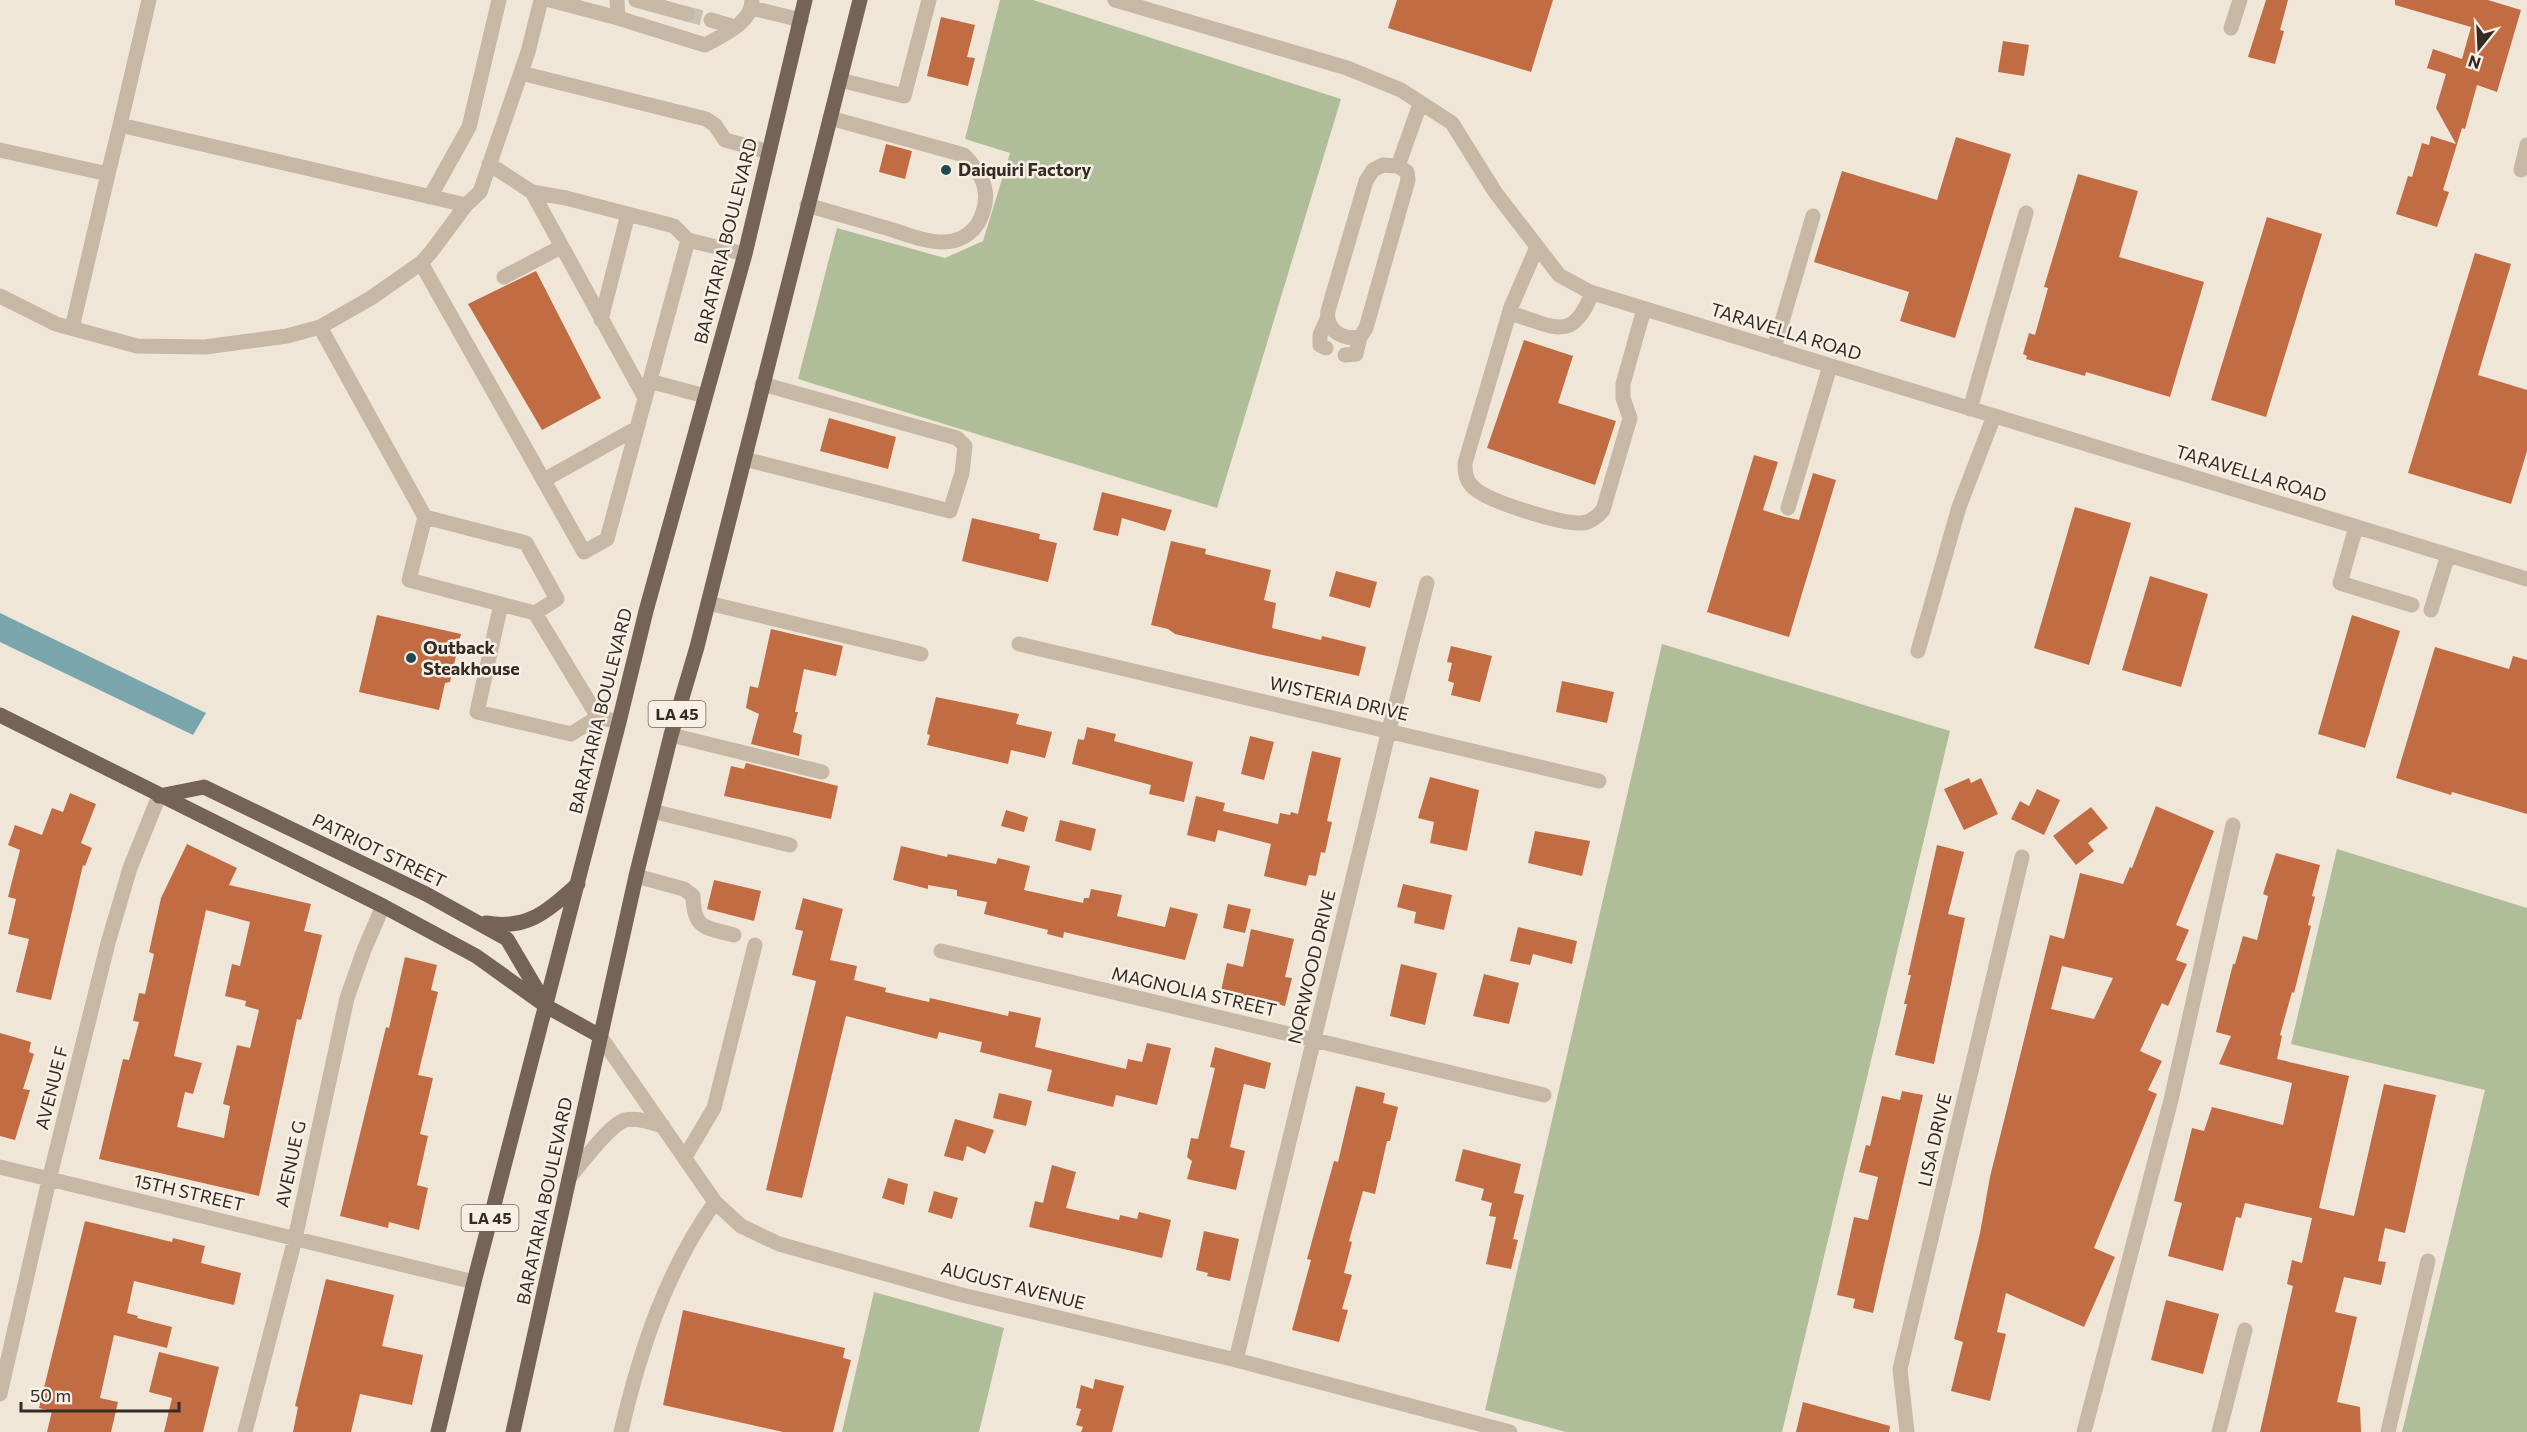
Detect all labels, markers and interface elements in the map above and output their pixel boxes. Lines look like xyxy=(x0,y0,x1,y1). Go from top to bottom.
north arrow xyxy=(2449,18,2509,78)
text: N xyxy=(2466,52,2483,74)
street label: BARATARIA BOULEVARD xyxy=(689,135,761,346)
place label: Daiquiri Factory xyxy=(958,158,1091,180)
marker: Daiquiri Factory xyxy=(939,163,953,177)
street label: TARAVELLA ROAD xyxy=(1708,298,1864,364)
street label: TARAVELLA ROAD xyxy=(2173,440,2329,506)
street label: BARATARIA BOULEVARD xyxy=(564,605,636,816)
place label: Outback Steakhouse xyxy=(423,636,520,679)
marker: Outback Steakhouse xyxy=(404,651,418,665)
street label: WISTERIA DRIVE xyxy=(1267,671,1411,725)
road number: LA 45 xyxy=(648,701,706,727)
street label: PATRIOT STREET xyxy=(309,808,450,892)
street label: NORWOOD DRIVE xyxy=(1283,888,1339,1046)
street label: MAGNOLIA STREET xyxy=(1110,961,1279,1021)
street label: AVENUE F xyxy=(30,1044,72,1132)
street label: LISA DRIVE xyxy=(1913,1091,1955,1189)
street label: BARATARIA BOULEVARD xyxy=(511,1095,577,1307)
street label: AVENUE G xyxy=(270,1118,310,1209)
street label: 15TH STREET xyxy=(132,1169,247,1215)
road number: LA 45 xyxy=(462,1205,518,1231)
street label: AUGUST AVENUE xyxy=(939,1256,1088,1314)
scale bar xyxy=(21,1375,178,1413)
text: 50 m xyxy=(30,1384,71,1406)

